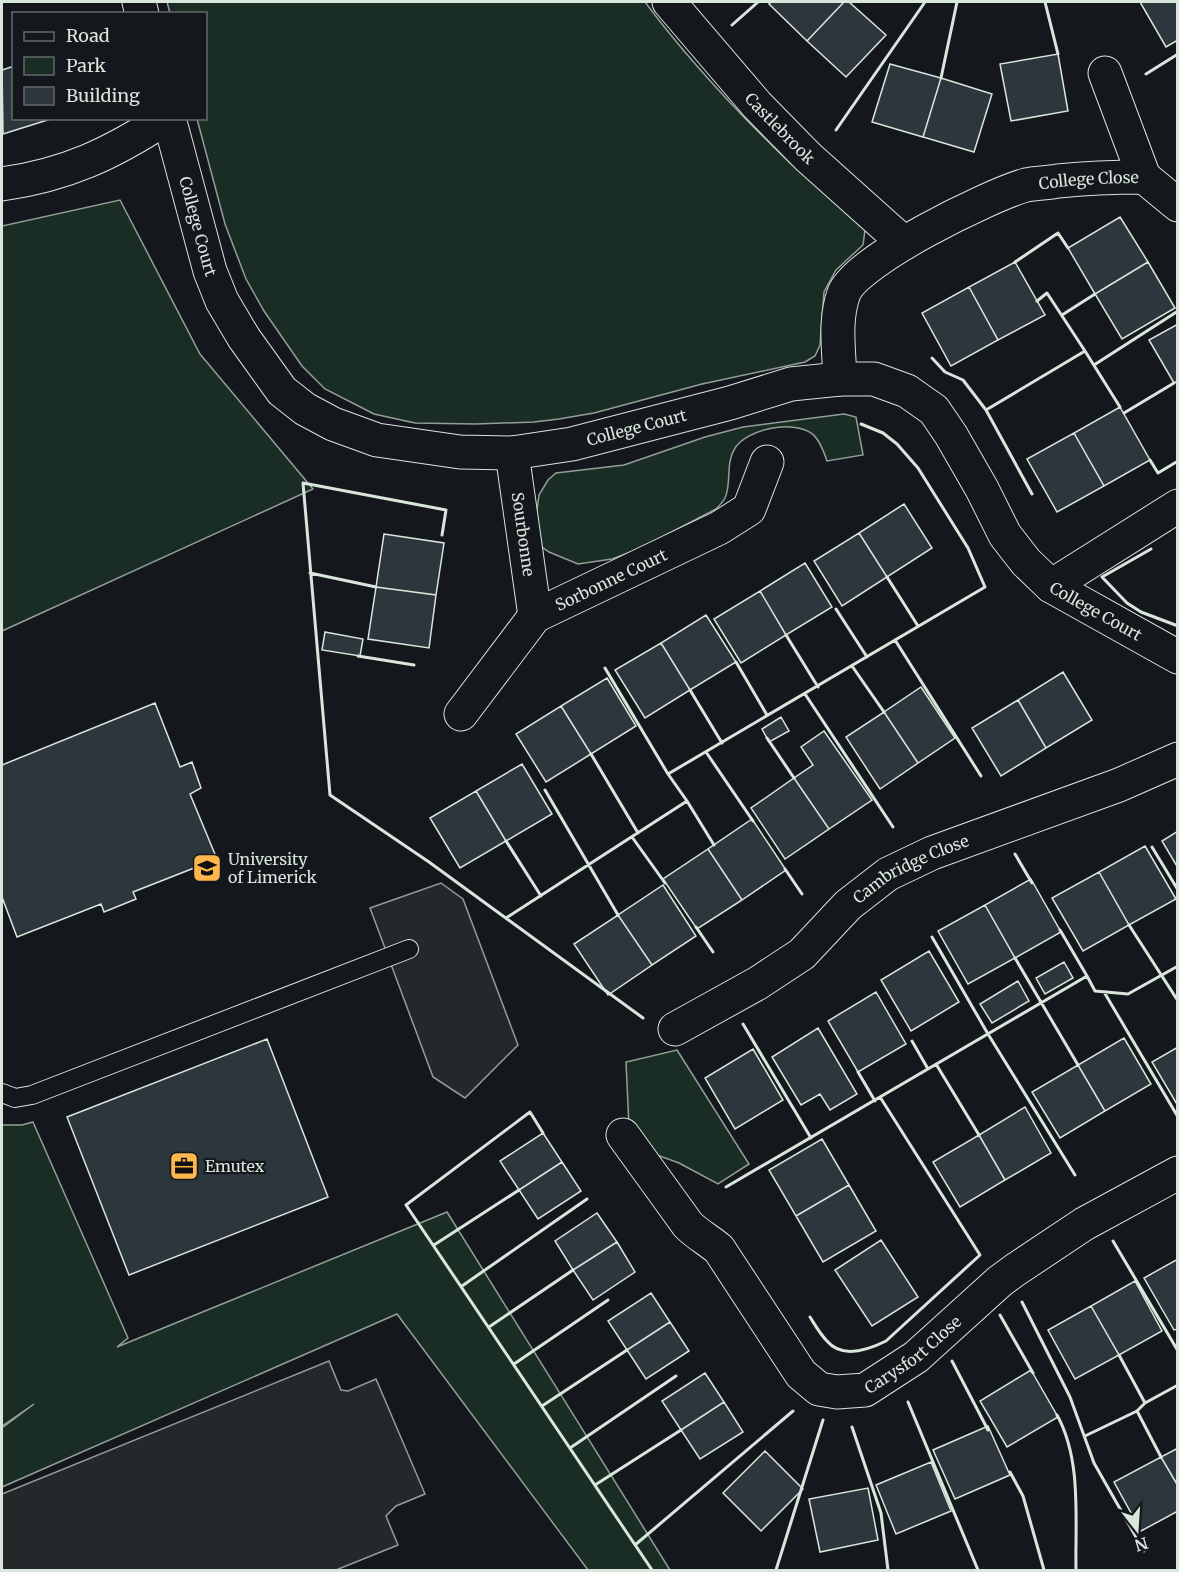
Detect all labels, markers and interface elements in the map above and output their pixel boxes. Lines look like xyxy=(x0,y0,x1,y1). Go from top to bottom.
legend xyxy=(12,12,207,120)
text: Road xyxy=(66,24,110,47)
text: Park xyxy=(66,54,107,77)
text: Building xyxy=(66,84,140,107)
street label: Castlebrook xyxy=(741,88,820,169)
street label: College Close xyxy=(1038,167,1139,193)
street label: College Court xyxy=(175,174,221,280)
street label: College Court xyxy=(584,405,689,450)
street label: Sourbonne xyxy=(508,491,539,578)
street label: Sorbonne Court xyxy=(552,544,671,615)
street label: College Court xyxy=(1046,577,1146,645)
street label: Cambridge Close xyxy=(849,830,971,908)
place label: University of Limerick xyxy=(228,849,317,887)
school or university icon: University of Limerick xyxy=(191,852,223,884)
office icon: Emutex xyxy=(168,1150,200,1182)
place label: Emutex xyxy=(205,1156,265,1176)
street label: Carysfort Close xyxy=(860,1311,965,1398)
north arrow xyxy=(1107,1500,1167,1560)
text: N xyxy=(1132,1533,1150,1556)

